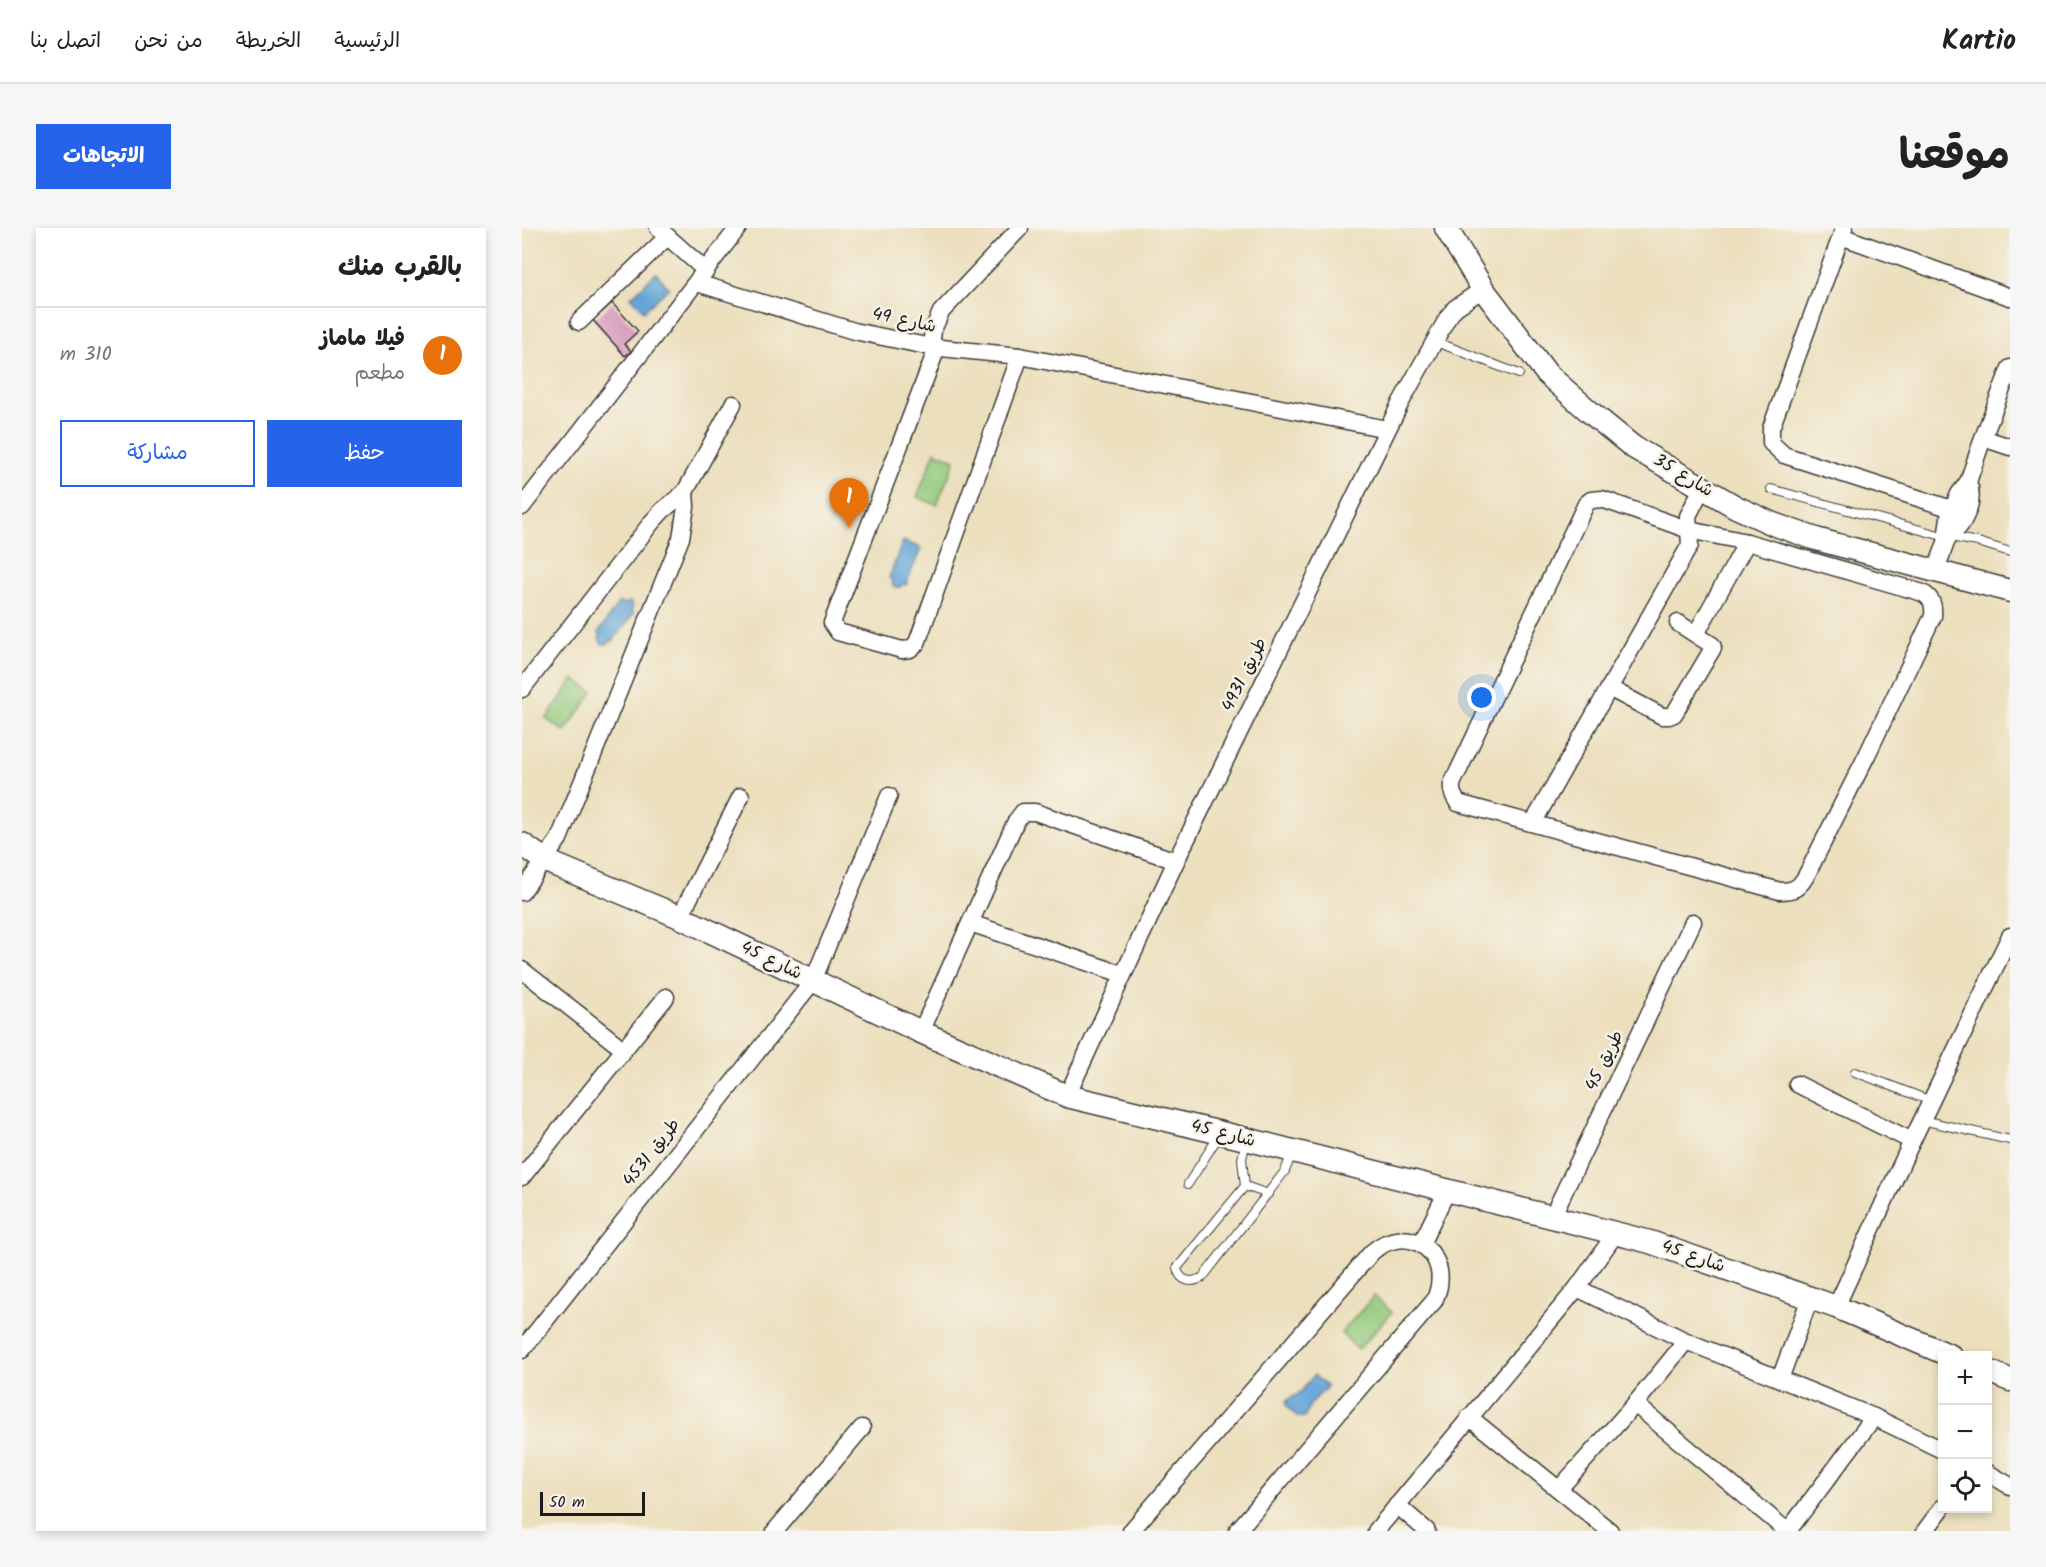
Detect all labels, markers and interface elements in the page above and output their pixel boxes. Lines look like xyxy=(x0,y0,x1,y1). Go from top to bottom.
text: Kartio xyxy=(1942,19,2016,64)
text: اتصل بنا xyxy=(30,25,101,58)
text: من نحن xyxy=(134,25,203,58)
text: الخريطة xyxy=(236,25,301,58)
text: الرئيسية xyxy=(334,25,400,58)
text: موقعنا xyxy=(1899,123,2010,190)
button: الاتجاهات xyxy=(36,124,171,189)
text: بالقرب منك xyxy=(338,247,462,289)
street label: شارع 49 xyxy=(869,300,939,342)
text: فيلا ماماز xyxy=(320,322,405,357)
text: 310 m xyxy=(60,339,112,371)
text: 1 xyxy=(439,339,446,371)
text: مطعم xyxy=(354,358,405,390)
button: مشاركة xyxy=(60,420,255,487)
button: حفظ xyxy=(267,420,462,487)
street label: شارع 35 xyxy=(1647,447,1719,505)
pin: 1 xyxy=(830,478,868,528)
street label: طريق 4931 xyxy=(1215,633,1275,717)
your location xyxy=(1467,683,1496,712)
street label: شارع 45 xyxy=(735,934,807,988)
street label: طريق 45 xyxy=(1578,1026,1632,1096)
street label: طريق 4531 xyxy=(616,1112,688,1194)
street label: شارع 45 xyxy=(1188,1112,1258,1156)
street label: شارع 45 xyxy=(1657,1233,1729,1281)
map controls xyxy=(1938,1351,1992,1513)
button: + xyxy=(1938,1351,1992,1405)
button: − xyxy=(1938,1405,1992,1459)
button: locate xyxy=(1938,1459,1992,1513)
scale bar xyxy=(540,1489,645,1516)
text: 50 m xyxy=(549,1490,585,1515)

